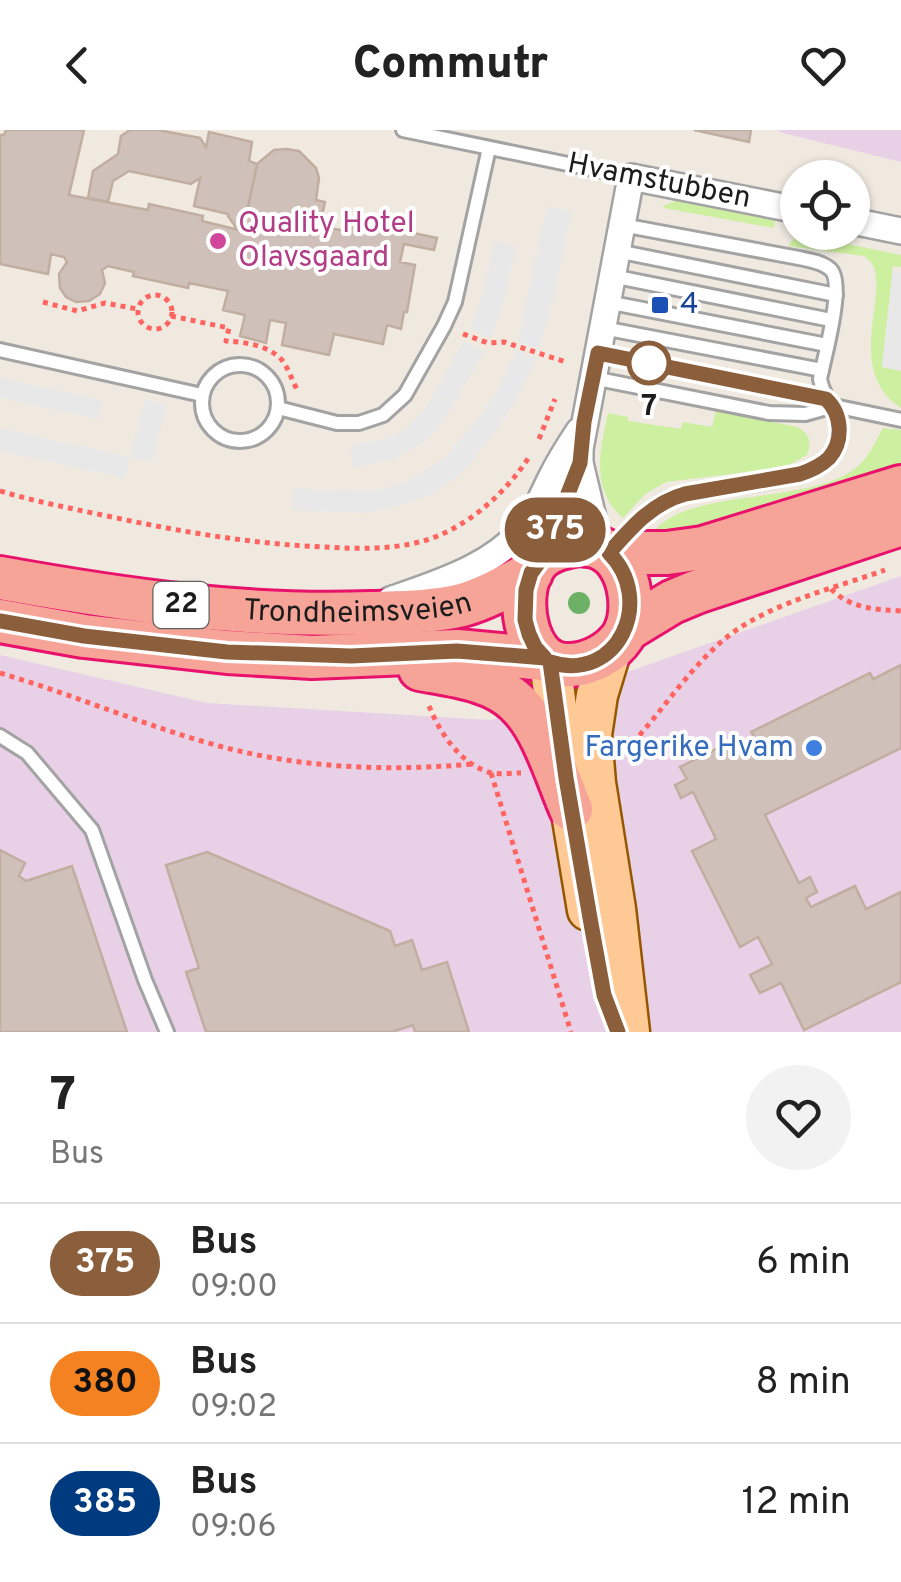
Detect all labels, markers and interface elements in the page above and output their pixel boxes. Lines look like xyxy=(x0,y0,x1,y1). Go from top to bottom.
text: Commutr xyxy=(353,37,548,94)
icon: back xyxy=(50,38,105,93)
icon: heart xyxy=(796,38,851,93)
street label: Hvamstubben xyxy=(564,146,754,218)
map controls xyxy=(780,160,870,250)
button: locate xyxy=(780,160,870,250)
place label: Quality Hotel Olavsgaard xyxy=(238,206,415,277)
marker: Quality Hotel Olavsgaard xyxy=(207,230,229,252)
place label: 4 xyxy=(680,287,699,324)
marker: 4 xyxy=(649,294,671,316)
marker: 7 xyxy=(628,342,670,384)
place label: 7 xyxy=(641,389,657,426)
line badge: 375 xyxy=(498,498,612,562)
text: 375 xyxy=(525,508,585,552)
road number: 22 xyxy=(154,582,208,628)
street label: Trondheimsveien xyxy=(242,585,476,632)
place label: Fargerike Hvam xyxy=(585,730,794,767)
marker: Fargerike Hvam xyxy=(803,737,825,759)
button: heart xyxy=(746,1065,851,1170)
text: 7 xyxy=(50,1067,76,1127)
text: Bus xyxy=(50,1135,104,1175)
text: Bus xyxy=(190,1219,257,1268)
text: 6 min xyxy=(756,1239,851,1288)
text: 375 xyxy=(75,1241,135,1285)
text: 09:00 xyxy=(190,1268,278,1308)
text: Bus xyxy=(190,1339,257,1388)
text: 8 min xyxy=(756,1359,851,1408)
text: 380 xyxy=(72,1361,138,1405)
text: 09:02 xyxy=(190,1388,277,1428)
text: Bus xyxy=(190,1459,257,1508)
text: 12 min xyxy=(741,1479,851,1528)
text: 385 xyxy=(73,1481,137,1525)
text: 09:06 xyxy=(190,1508,277,1548)

